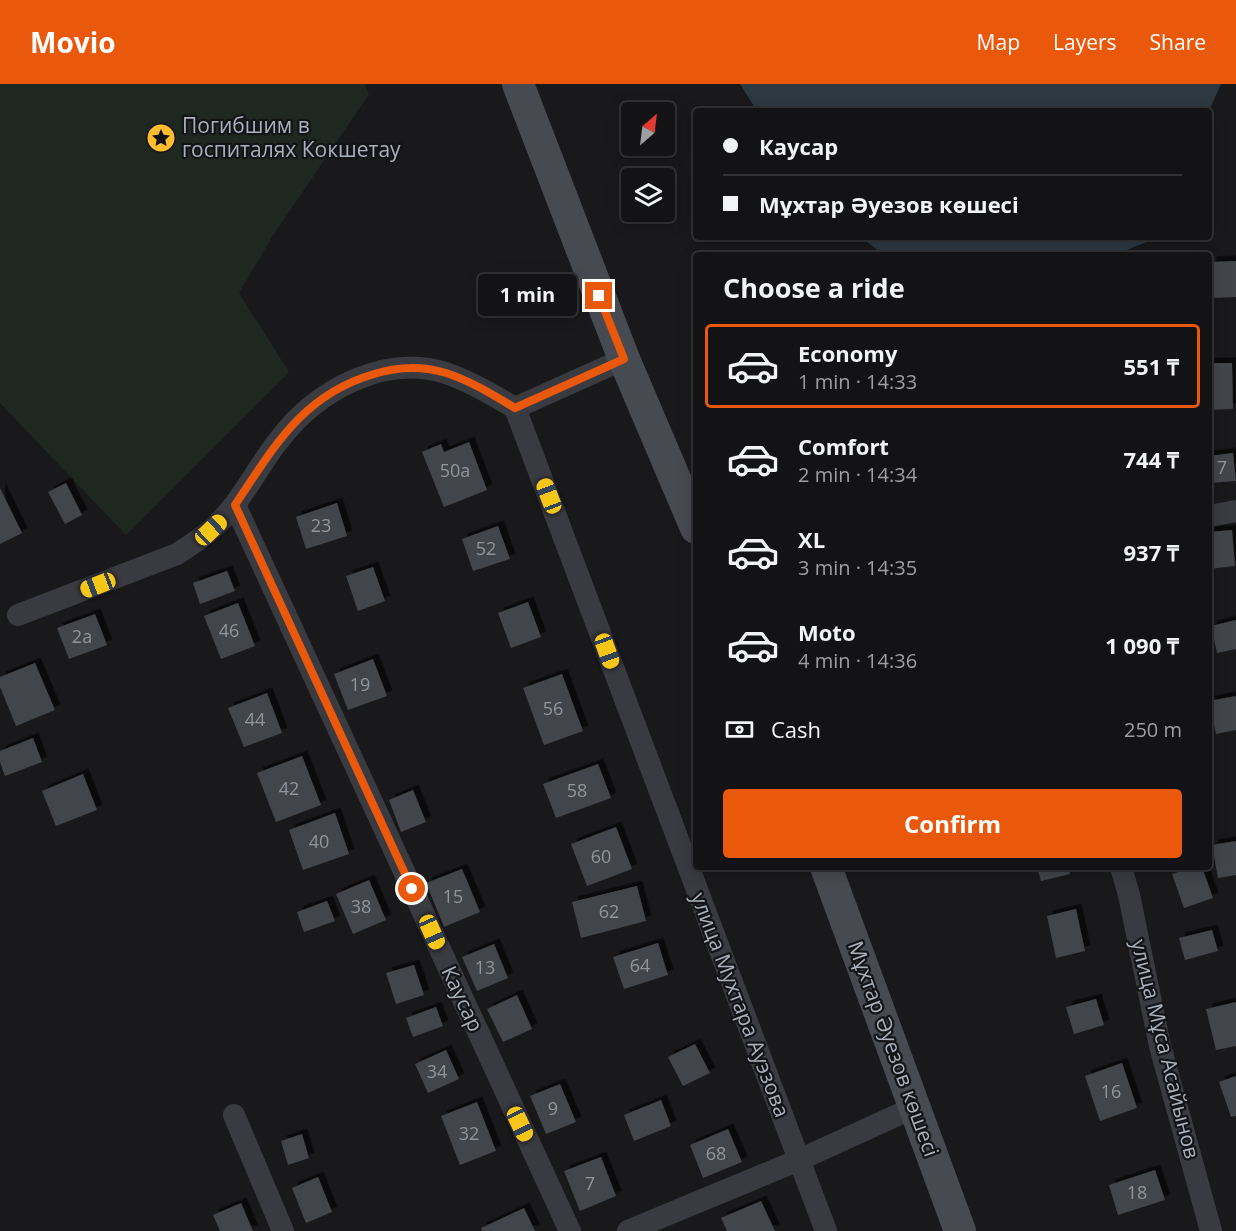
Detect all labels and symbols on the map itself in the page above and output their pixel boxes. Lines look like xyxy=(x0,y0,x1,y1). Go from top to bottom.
north arrow xyxy=(621,102,675,156)
place label: Погибшим в госпиталях Кокшетау xyxy=(182,111,401,163)
place icon: Погибшим в госпиталях Кокшетау xyxy=(145,122,177,154)
callout: 1 min xyxy=(479,275,578,317)
route end xyxy=(585,282,612,309)
house number: 7 xyxy=(1217,455,1227,479)
house number: 50а xyxy=(440,458,470,482)
car xyxy=(534,476,564,516)
car xyxy=(192,511,230,549)
house number: 23 xyxy=(311,513,331,537)
house number: 52 xyxy=(476,536,496,560)
car xyxy=(78,570,118,600)
house number: 46 xyxy=(219,618,239,642)
house number: 2а xyxy=(72,624,92,648)
car xyxy=(592,631,622,671)
house number: 19 xyxy=(350,672,370,696)
house number: 56 xyxy=(543,696,563,720)
house number: 44 xyxy=(245,707,265,731)
house number: 42 xyxy=(279,776,299,800)
house number: 58 xyxy=(567,778,587,802)
house number: 40 xyxy=(309,829,329,853)
house number: 60 xyxy=(591,844,611,868)
route start xyxy=(398,875,425,902)
house number: 15 xyxy=(443,884,463,908)
street label: улица Мухтара Ауэзова xyxy=(685,888,797,1121)
house number: 38 xyxy=(351,894,371,918)
house number: 62 xyxy=(599,899,619,923)
car xyxy=(416,912,448,952)
street label: улица Мұса Асайынов xyxy=(1125,936,1207,1161)
street label: Мұхтар Әуезов көшесі xyxy=(842,937,946,1160)
house number: 64 xyxy=(630,953,650,977)
house number: 13 xyxy=(475,955,495,979)
street label: Каусар xyxy=(436,961,490,1036)
house number: 34 xyxy=(427,1059,447,1083)
house number: 16 xyxy=(1101,1079,1121,1103)
house number: 9 xyxy=(548,1096,558,1120)
car xyxy=(504,1104,536,1144)
house number: 32 xyxy=(459,1121,479,1145)
house number: 68 xyxy=(706,1141,726,1165)
house number: 7 xyxy=(585,1171,595,1195)
house number: 18 xyxy=(1127,1180,1147,1204)

